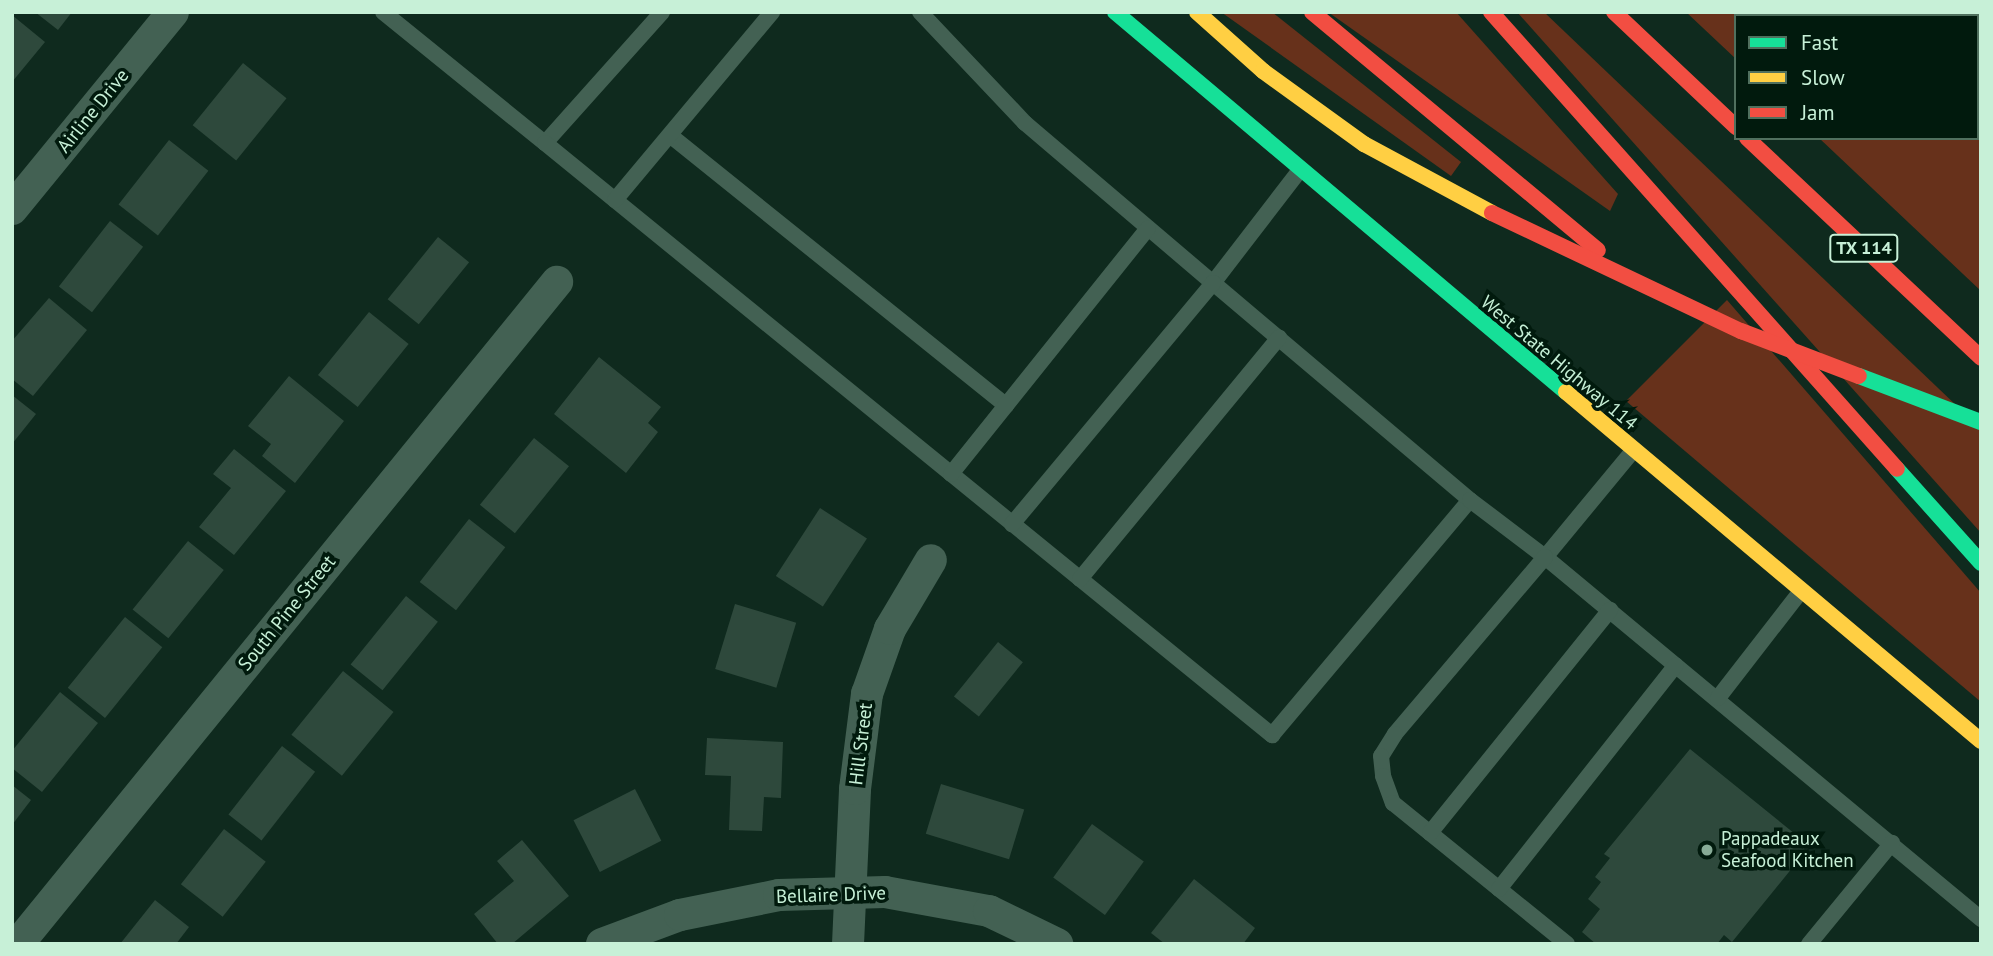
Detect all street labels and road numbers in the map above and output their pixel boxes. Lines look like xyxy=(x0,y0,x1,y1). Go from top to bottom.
street label: Airline Drive xyxy=(52,65,134,157)
road number: TX 114 xyxy=(1829,234,1899,262)
street label: West State Highway 114 xyxy=(1476,291,1642,435)
street label: South Pine Street xyxy=(234,551,340,675)
street label: Hill Street xyxy=(845,702,877,786)
street label: Bellaire Drive xyxy=(776,882,886,908)

